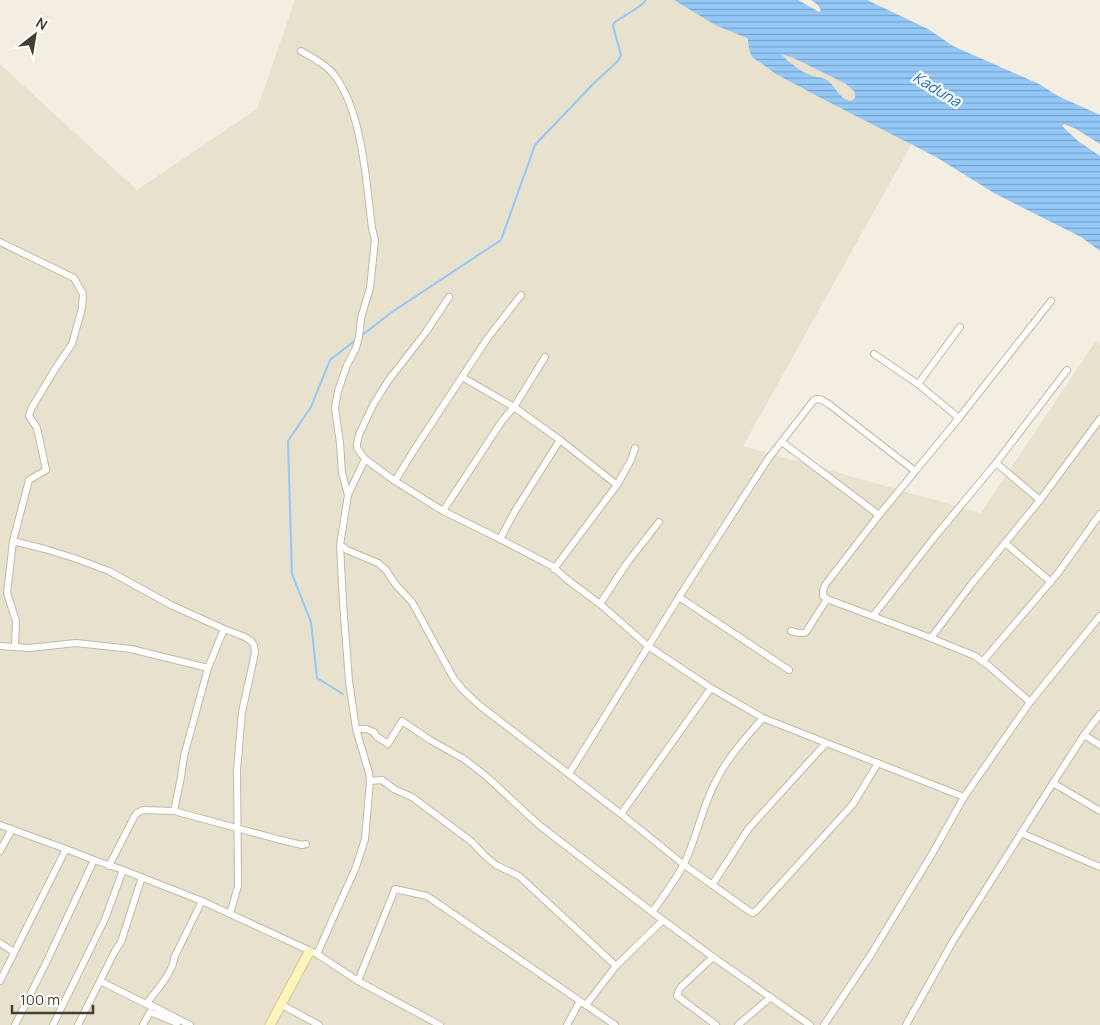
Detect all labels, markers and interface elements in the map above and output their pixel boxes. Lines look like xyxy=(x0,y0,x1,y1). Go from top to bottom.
north arrow xyxy=(10,10,60,60)
text: N xyxy=(33,13,51,34)
water label: Kaduna xyxy=(909,67,965,112)
scale bar xyxy=(12,982,94,1014)
text: 100 m xyxy=(20,989,60,1010)

